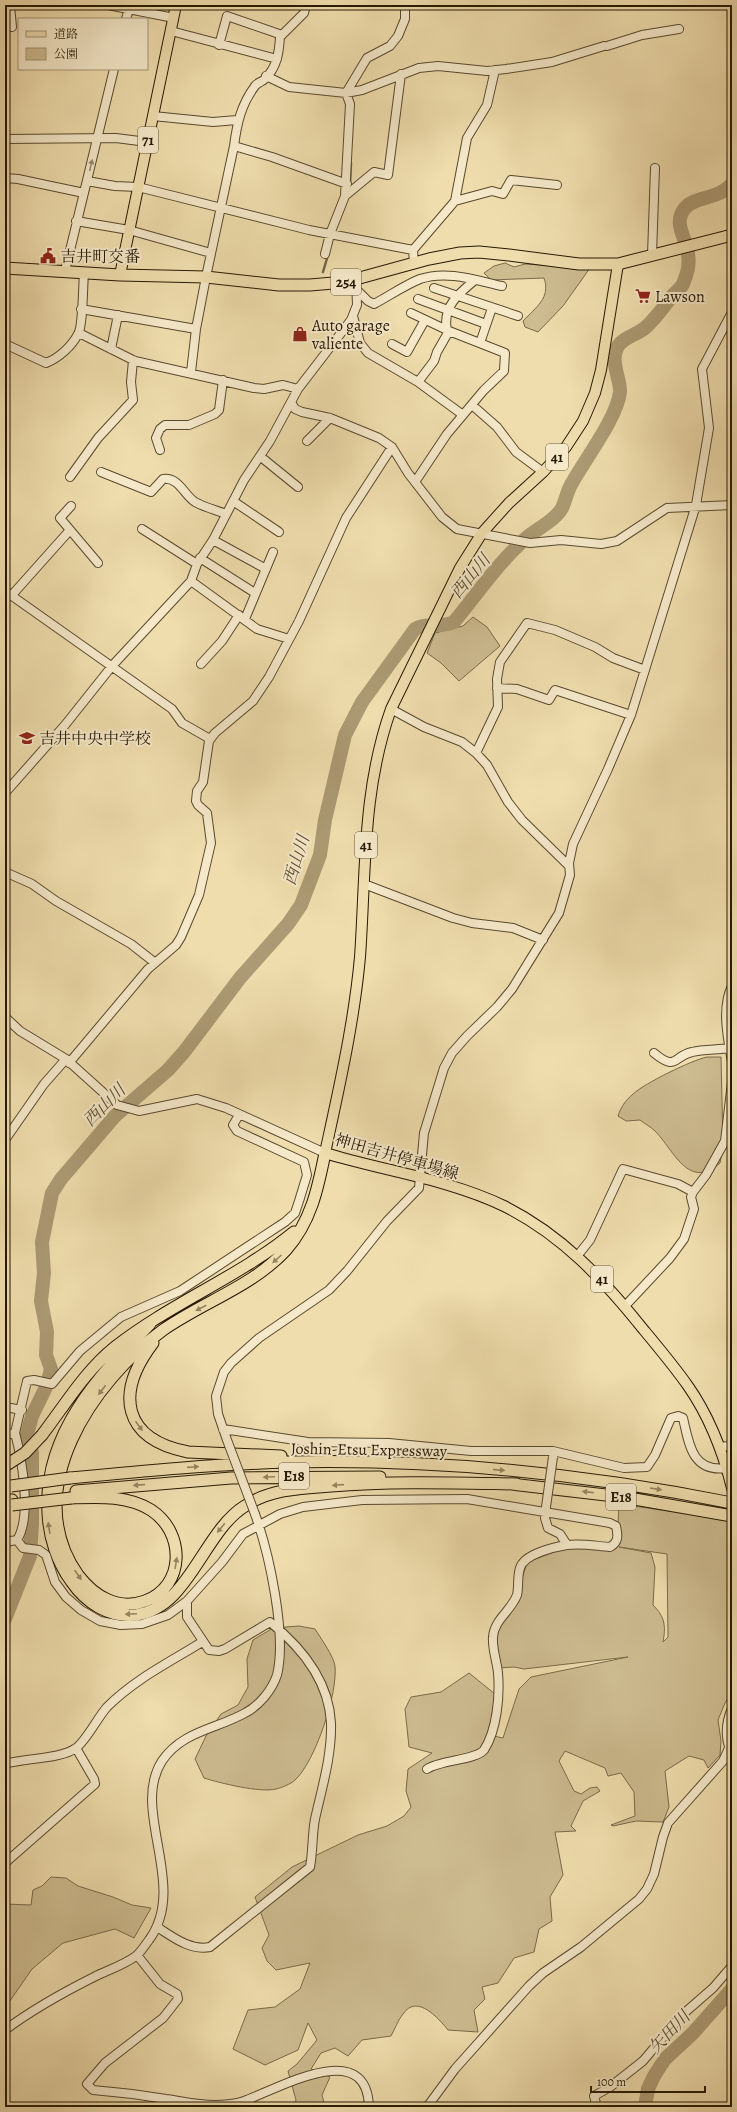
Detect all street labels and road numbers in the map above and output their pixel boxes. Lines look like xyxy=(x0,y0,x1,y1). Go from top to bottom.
road number: 71 xyxy=(138,127,158,153)
road number: 254 xyxy=(331,269,361,295)
road number: 41 xyxy=(546,444,568,470)
road number: 41 xyxy=(355,832,377,858)
street label: 神田吉井停車場線 xyxy=(332,1129,461,1185)
road number: 41 xyxy=(591,1266,613,1292)
street label: Joshin-Etsu Expressway xyxy=(291,1438,448,1462)
road number: E18 xyxy=(279,1463,309,1489)
road number: E18 xyxy=(606,1484,636,1510)

